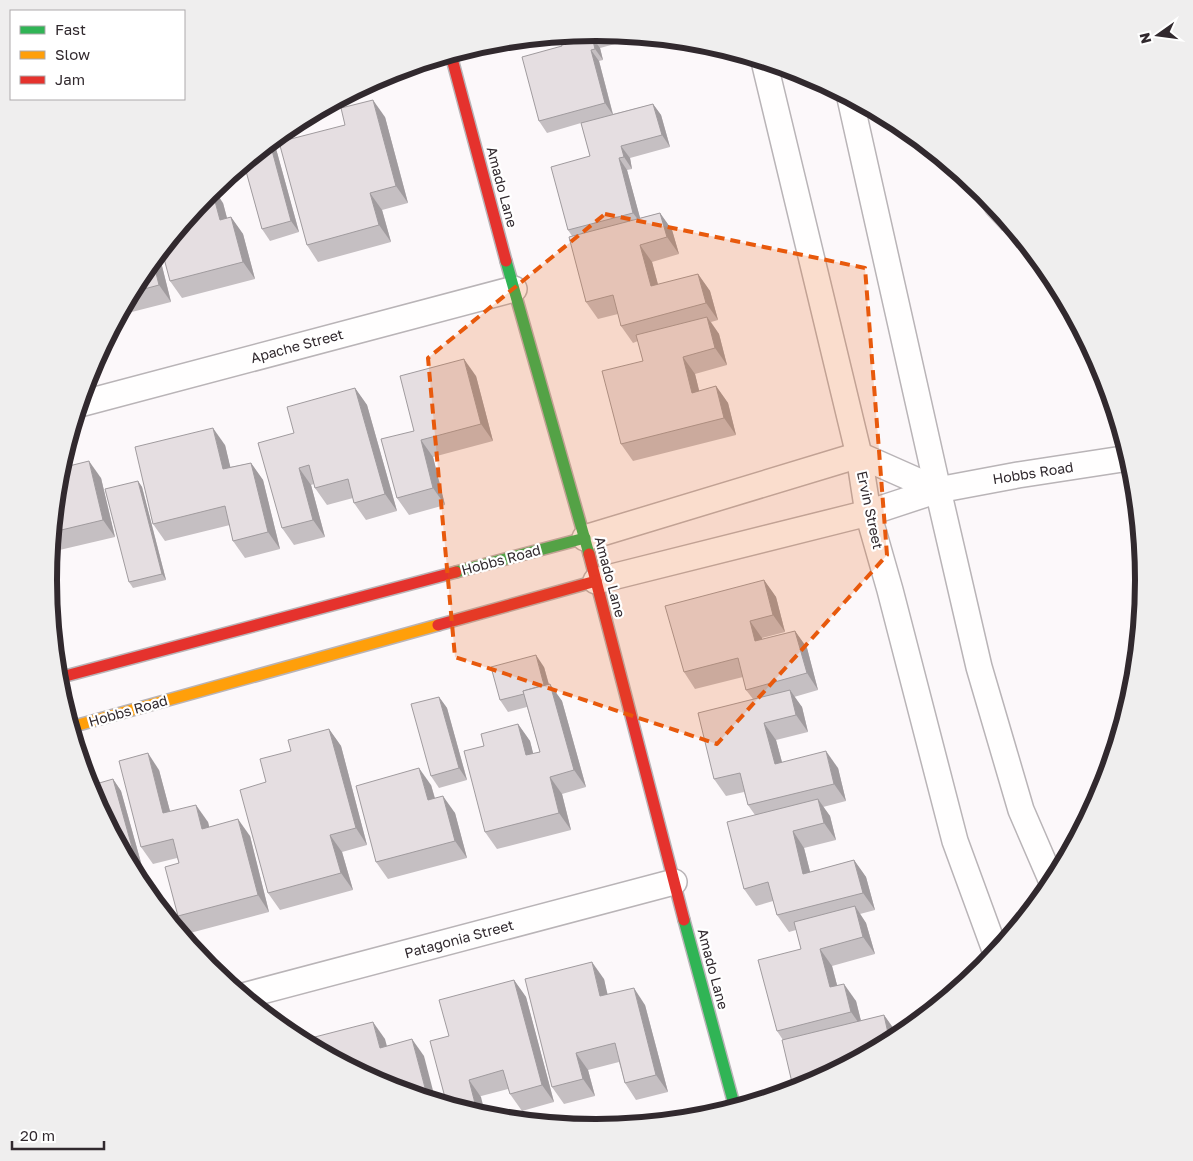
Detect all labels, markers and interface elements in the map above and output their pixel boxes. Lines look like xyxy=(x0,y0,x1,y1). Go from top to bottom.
legend xyxy=(10,10,185,100)
north arrow xyxy=(1133,10,1183,60)
text: Fast xyxy=(55,20,86,38)
text: N xyxy=(1135,31,1154,45)
text: Slow xyxy=(55,45,90,63)
text: Jam xyxy=(55,70,85,88)
street label: Amado Lane xyxy=(484,145,521,229)
street label: Apache Street xyxy=(249,325,345,366)
street label: Hobbs Road xyxy=(991,458,1074,487)
street label: Ervin Street xyxy=(854,469,887,551)
street label: Amado Lane xyxy=(592,535,629,619)
street label: Hobbs Road xyxy=(459,541,542,578)
street label: Hobbs Road xyxy=(86,691,169,730)
street label: Patagonia Street xyxy=(402,916,515,961)
street label: Amado Lane xyxy=(695,927,732,1011)
scale bar xyxy=(12,1118,105,1150)
text: 20 m xyxy=(20,1126,55,1144)

